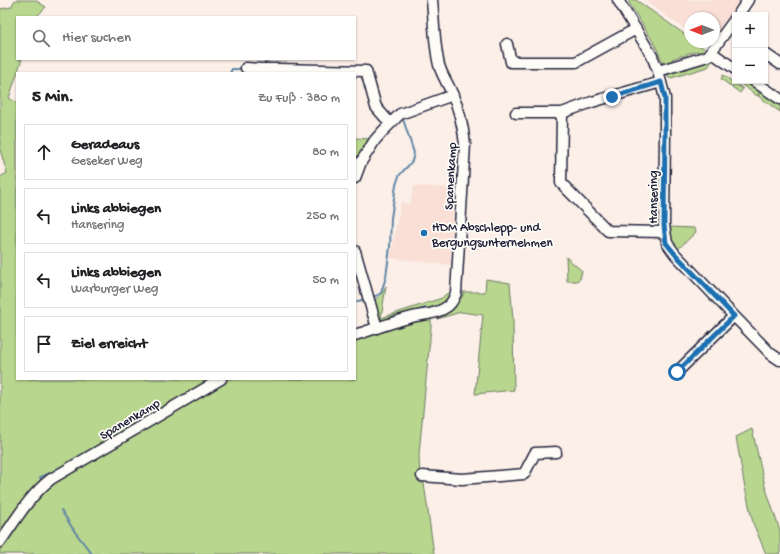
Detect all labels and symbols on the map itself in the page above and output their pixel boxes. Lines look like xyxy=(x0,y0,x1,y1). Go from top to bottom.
north arrow xyxy=(684,12,720,48)
route end xyxy=(603,88,621,106)
street label: Spanenkamp xyxy=(442,142,461,210)
street label: Hansering xyxy=(647,170,662,224)
place label: HDM Abschlepp- und Bergungsunternehmen xyxy=(431,221,554,251)
marker: HDM Abschlepp- und Bergungsunternehmen xyxy=(419,228,429,238)
route start xyxy=(668,363,686,381)
street label: Spanenkamp xyxy=(98,396,164,444)

